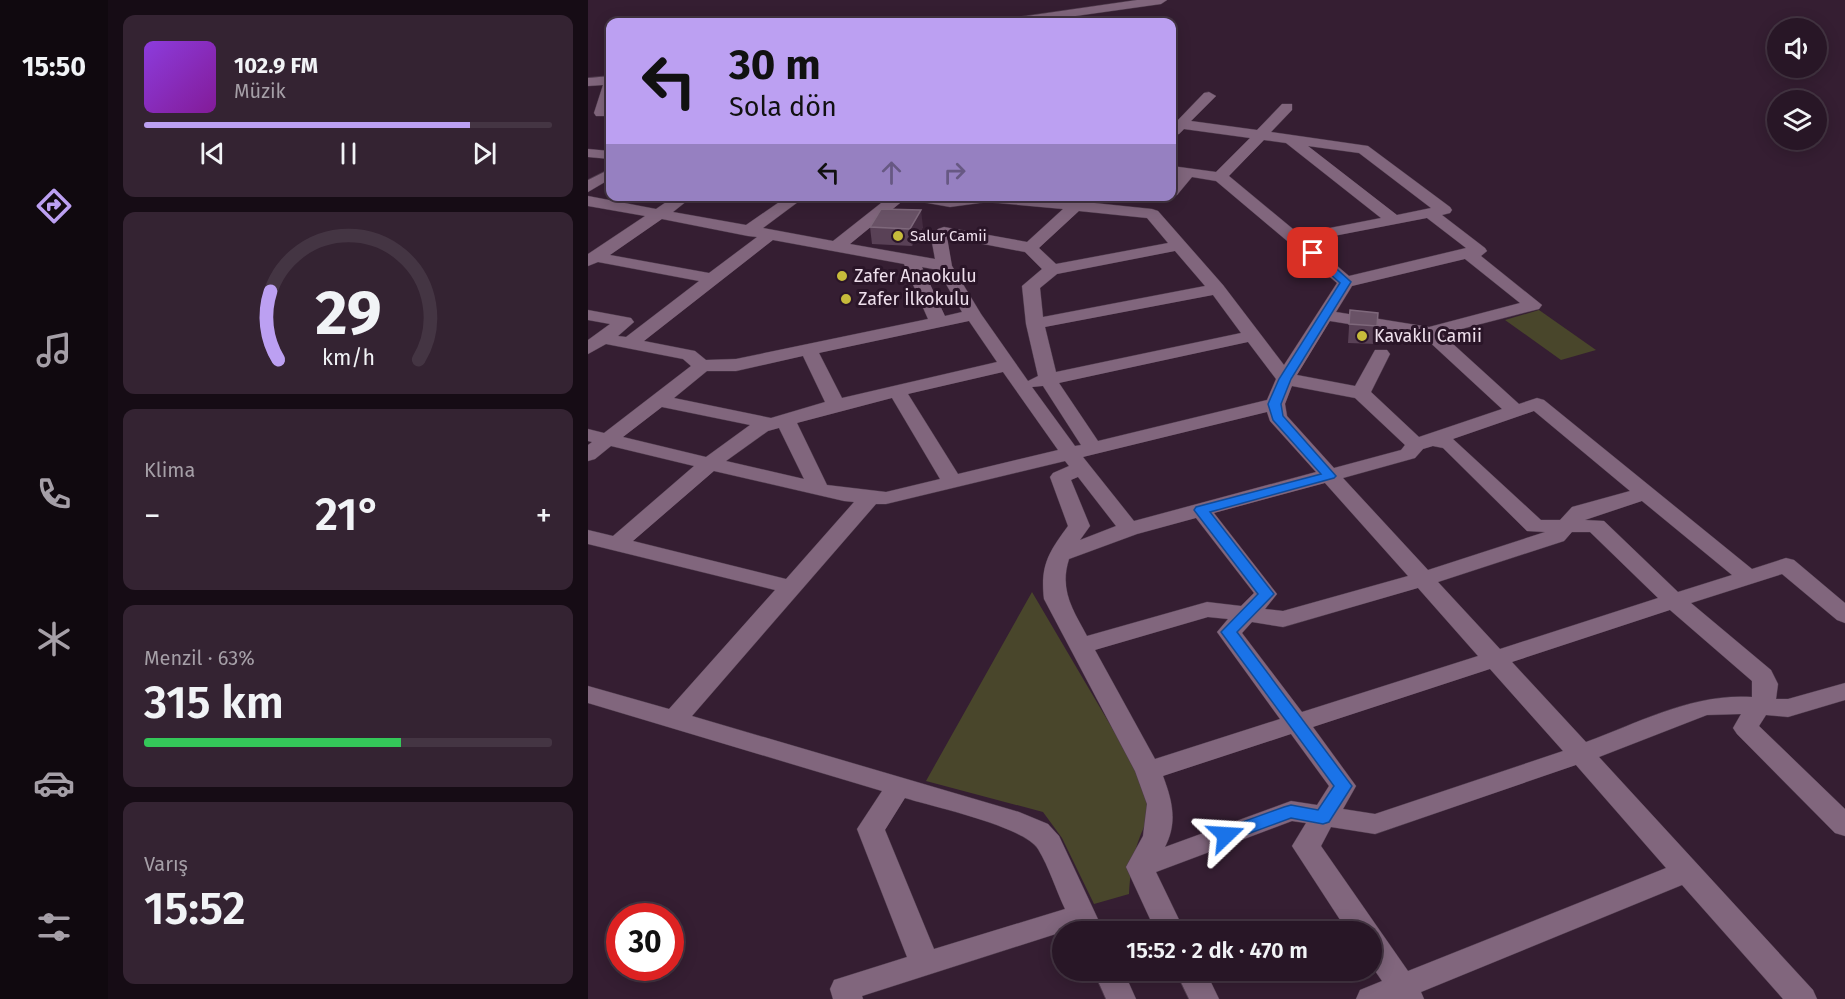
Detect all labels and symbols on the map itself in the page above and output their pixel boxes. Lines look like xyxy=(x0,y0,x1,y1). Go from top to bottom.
place label: Salur Camii xyxy=(910,227,987,245)
pin xyxy=(1287,227,1338,278)
marker: Salur Camii xyxy=(891,229,905,243)
place label: Zafer Anaokulu xyxy=(854,265,977,287)
marker: Zafer Anaokulu xyxy=(835,269,849,283)
place label: Zafer İlkokulu xyxy=(858,288,970,310)
marker: Zafer İlkokulu xyxy=(839,292,853,306)
place label: Kavaklı Camii xyxy=(1374,325,1482,347)
marker: Kavaklı Camii xyxy=(1355,329,1369,343)
position arrow xyxy=(1194,803,1258,867)
speed limit sign: 30 xyxy=(606,903,684,981)

